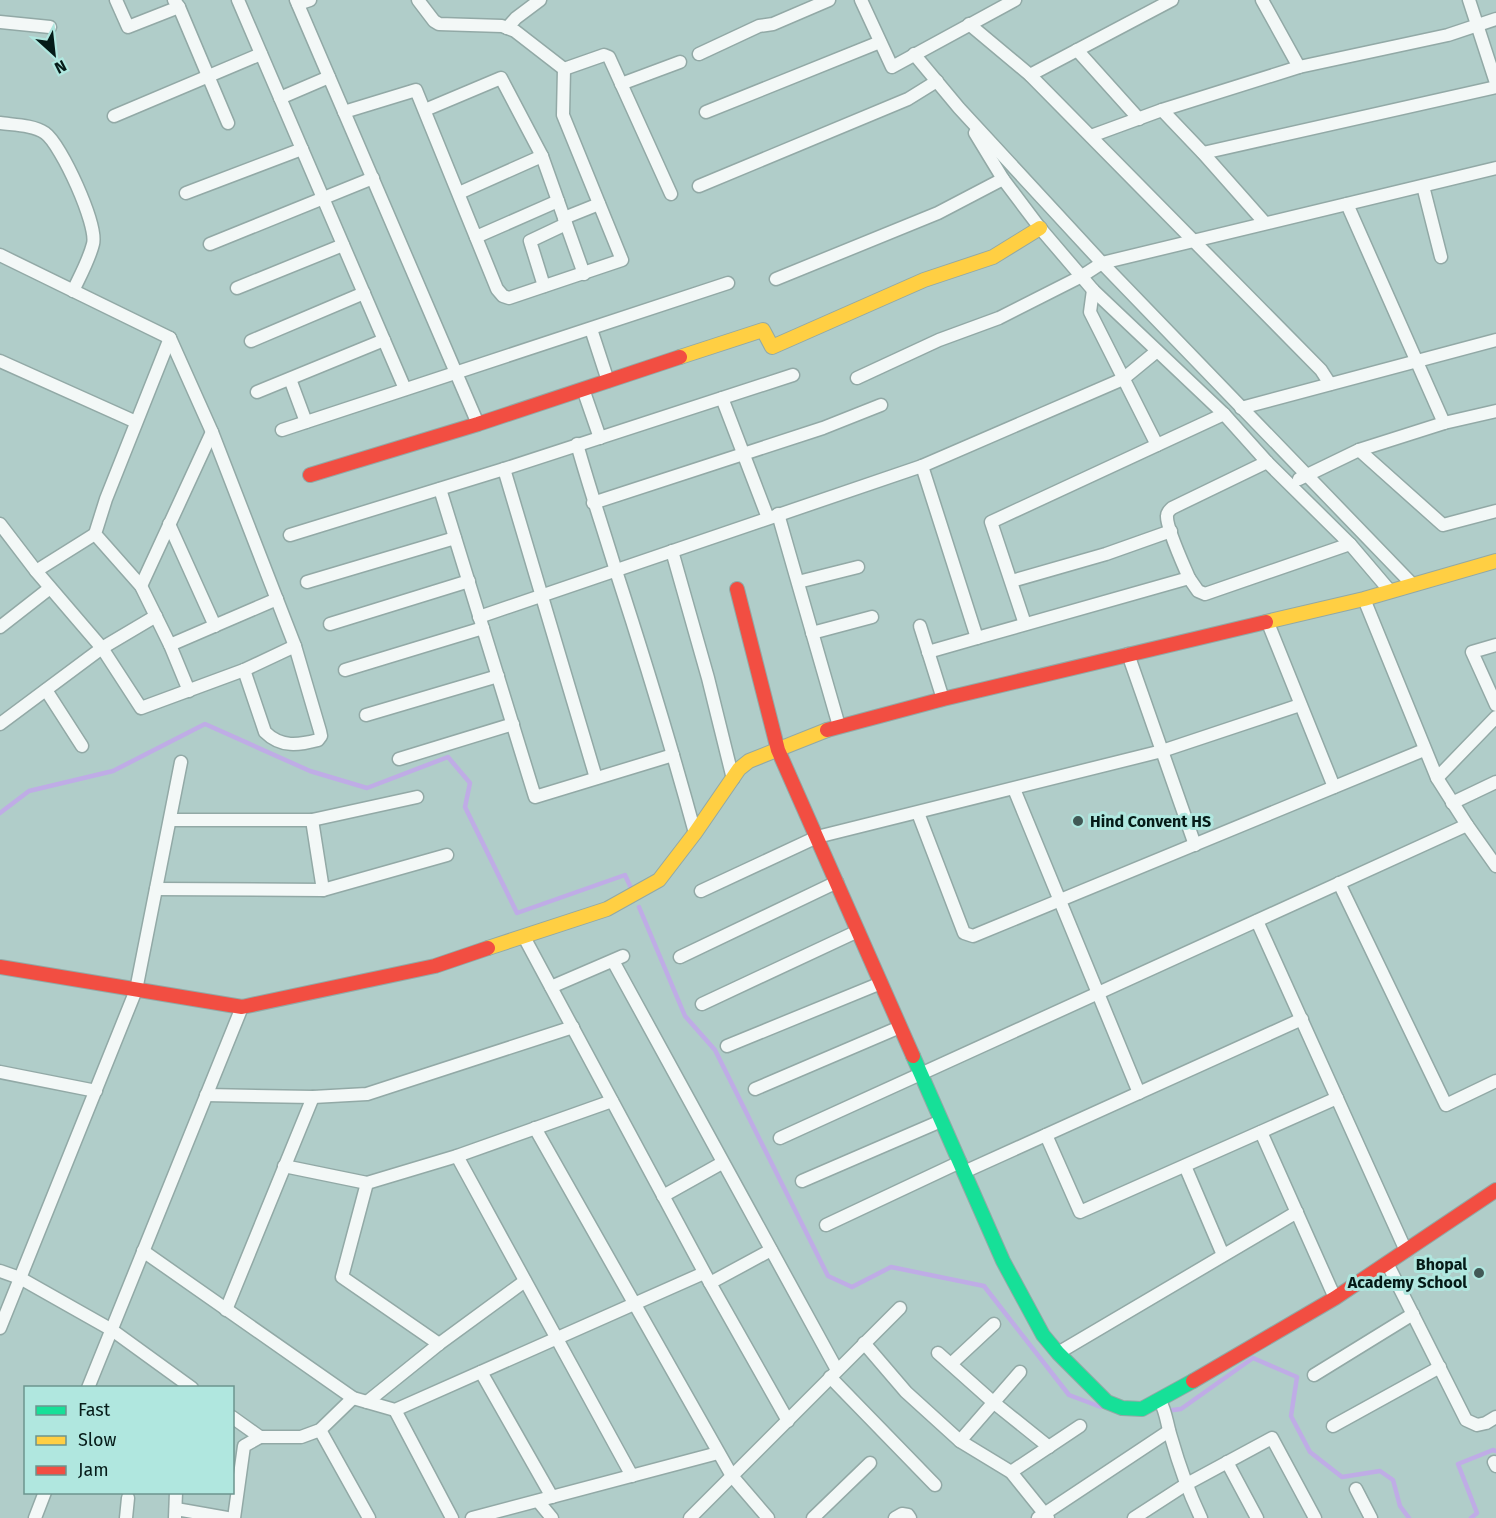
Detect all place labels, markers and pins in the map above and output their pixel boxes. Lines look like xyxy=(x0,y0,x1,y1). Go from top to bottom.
place label: Hind Convent HS xyxy=(1090,812,1211,831)
marker: Hind Convent HS xyxy=(1071,814,1085,828)
place label: Bhopal Academy School xyxy=(1347,1255,1467,1292)
marker: Bhopal Academy School xyxy=(1472,1266,1486,1280)

